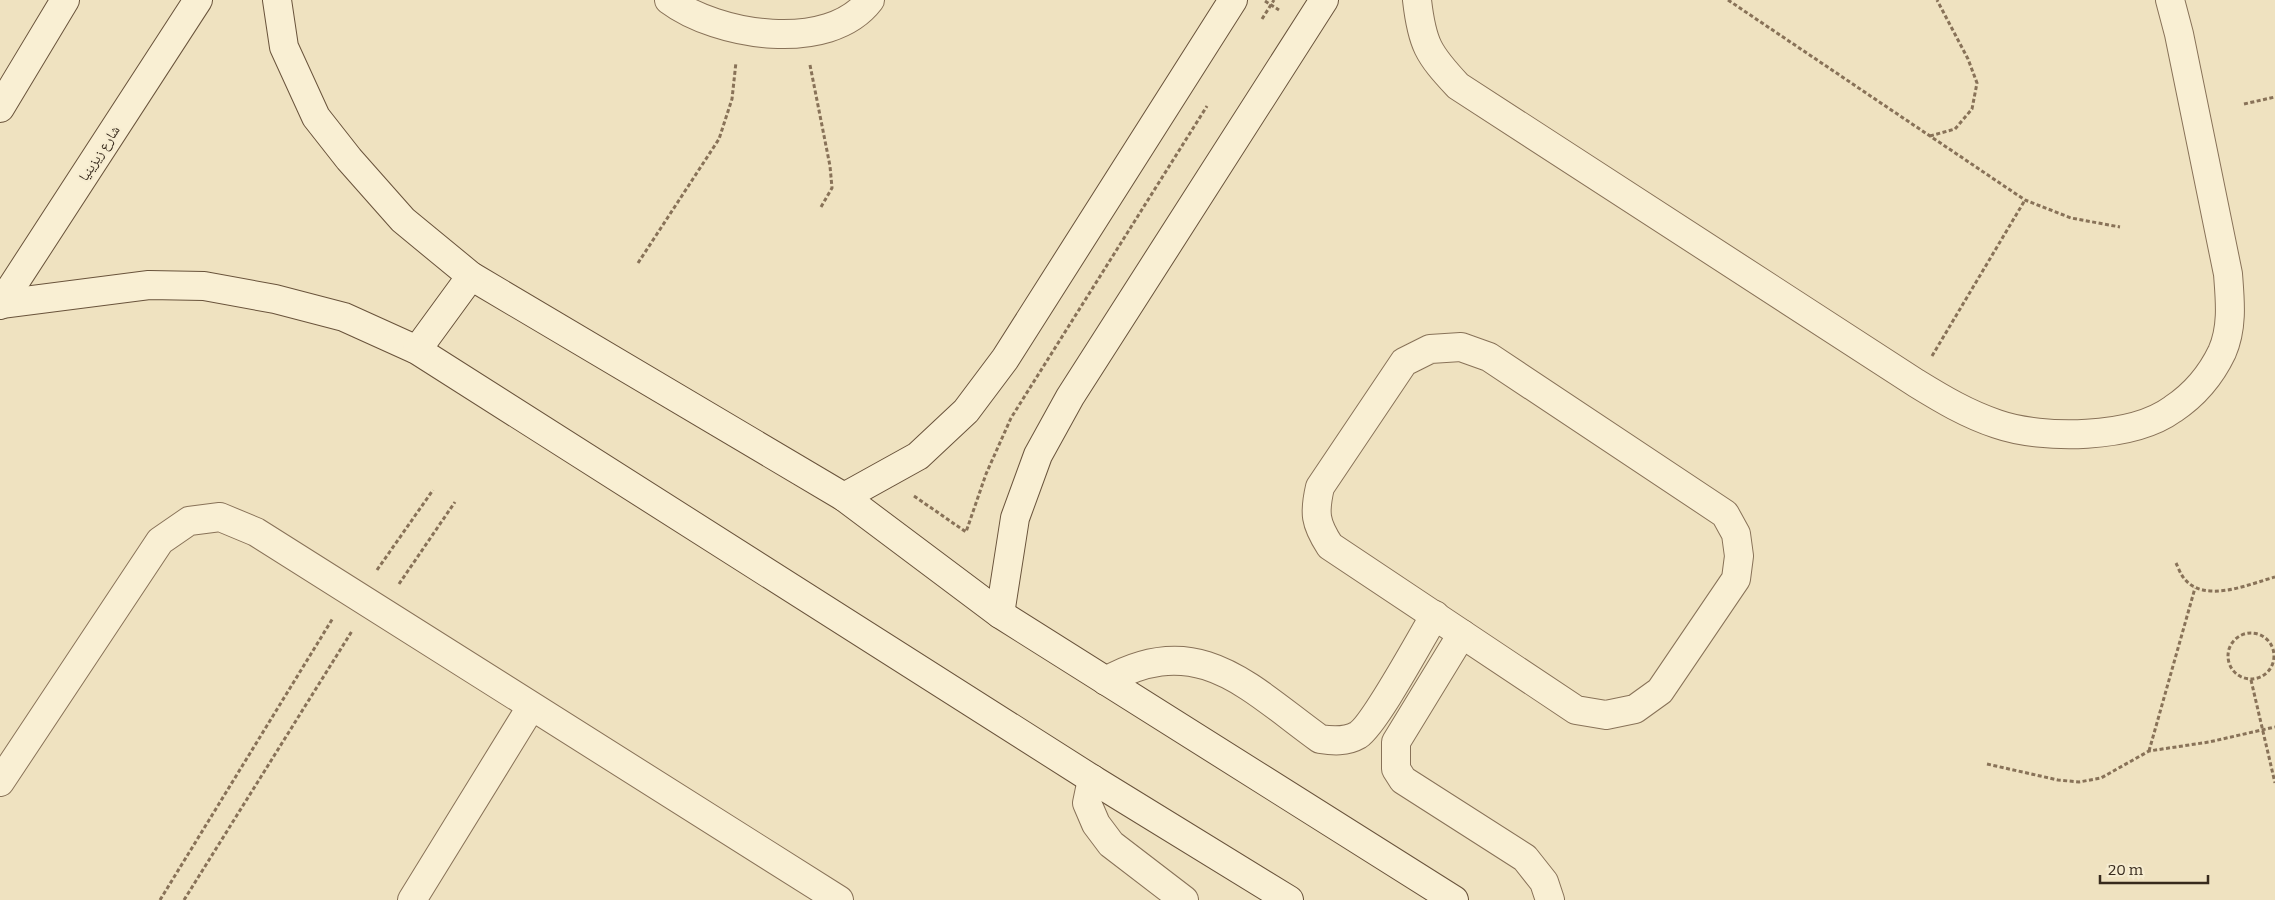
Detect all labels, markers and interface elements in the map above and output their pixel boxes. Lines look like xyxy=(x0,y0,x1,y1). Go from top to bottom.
street label: شارع زيزينيا xyxy=(75,122,124,185)
scale bar xyxy=(2100,852,2208,884)
text: 20 m xyxy=(2108,861,2144,879)

